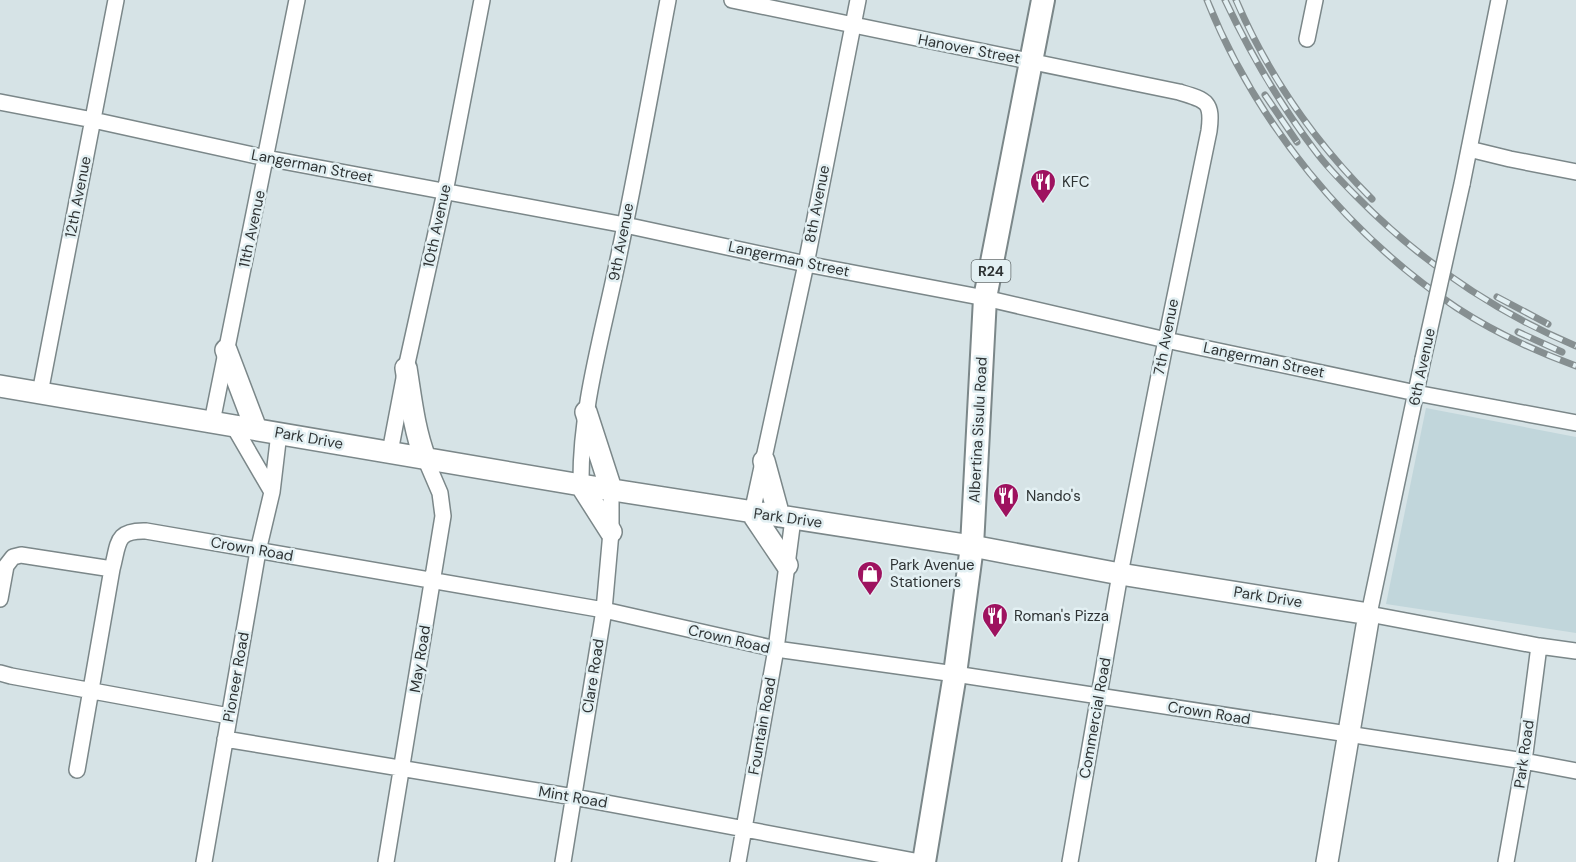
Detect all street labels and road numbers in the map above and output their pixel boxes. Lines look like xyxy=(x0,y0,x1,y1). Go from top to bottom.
street label: Hanover Street xyxy=(916,29,1022,69)
street label: Langerman Street xyxy=(249,144,375,188)
street label: 12th Avenue xyxy=(60,154,96,240)
street label: 8th Avenue xyxy=(800,164,834,244)
street label: 10th Avenue xyxy=(418,183,456,269)
street label: 11th Avenue xyxy=(234,188,270,270)
street label: 9th Avenue xyxy=(604,201,638,283)
street label: Langerman Street xyxy=(727,236,852,282)
road number: R24 xyxy=(972,260,1010,282)
street label: 7th Avenue xyxy=(1149,297,1183,377)
street label: 6th Avenue xyxy=(1404,326,1440,408)
street label: Langerman Street xyxy=(1202,337,1327,383)
street label: Albertina Sisulu Road xyxy=(964,356,992,504)
street label: Park Drive xyxy=(273,422,345,454)
street label: Park Drive xyxy=(752,503,824,533)
street label: Crown Road xyxy=(209,532,295,566)
street label: Park Drive xyxy=(1232,582,1304,612)
street label: Crown Road xyxy=(686,620,772,658)
street label: May Road xyxy=(405,624,435,694)
street label: Pioneer Road xyxy=(218,630,254,724)
street label: Clare Road xyxy=(577,637,609,715)
street label: Commercial Road xyxy=(1074,656,1116,780)
street label: Fountain Road xyxy=(744,676,780,776)
street label: Crown Road xyxy=(1166,697,1252,729)
street label: Park Road xyxy=(1509,719,1539,789)
street label: Mint Road xyxy=(537,781,609,813)

